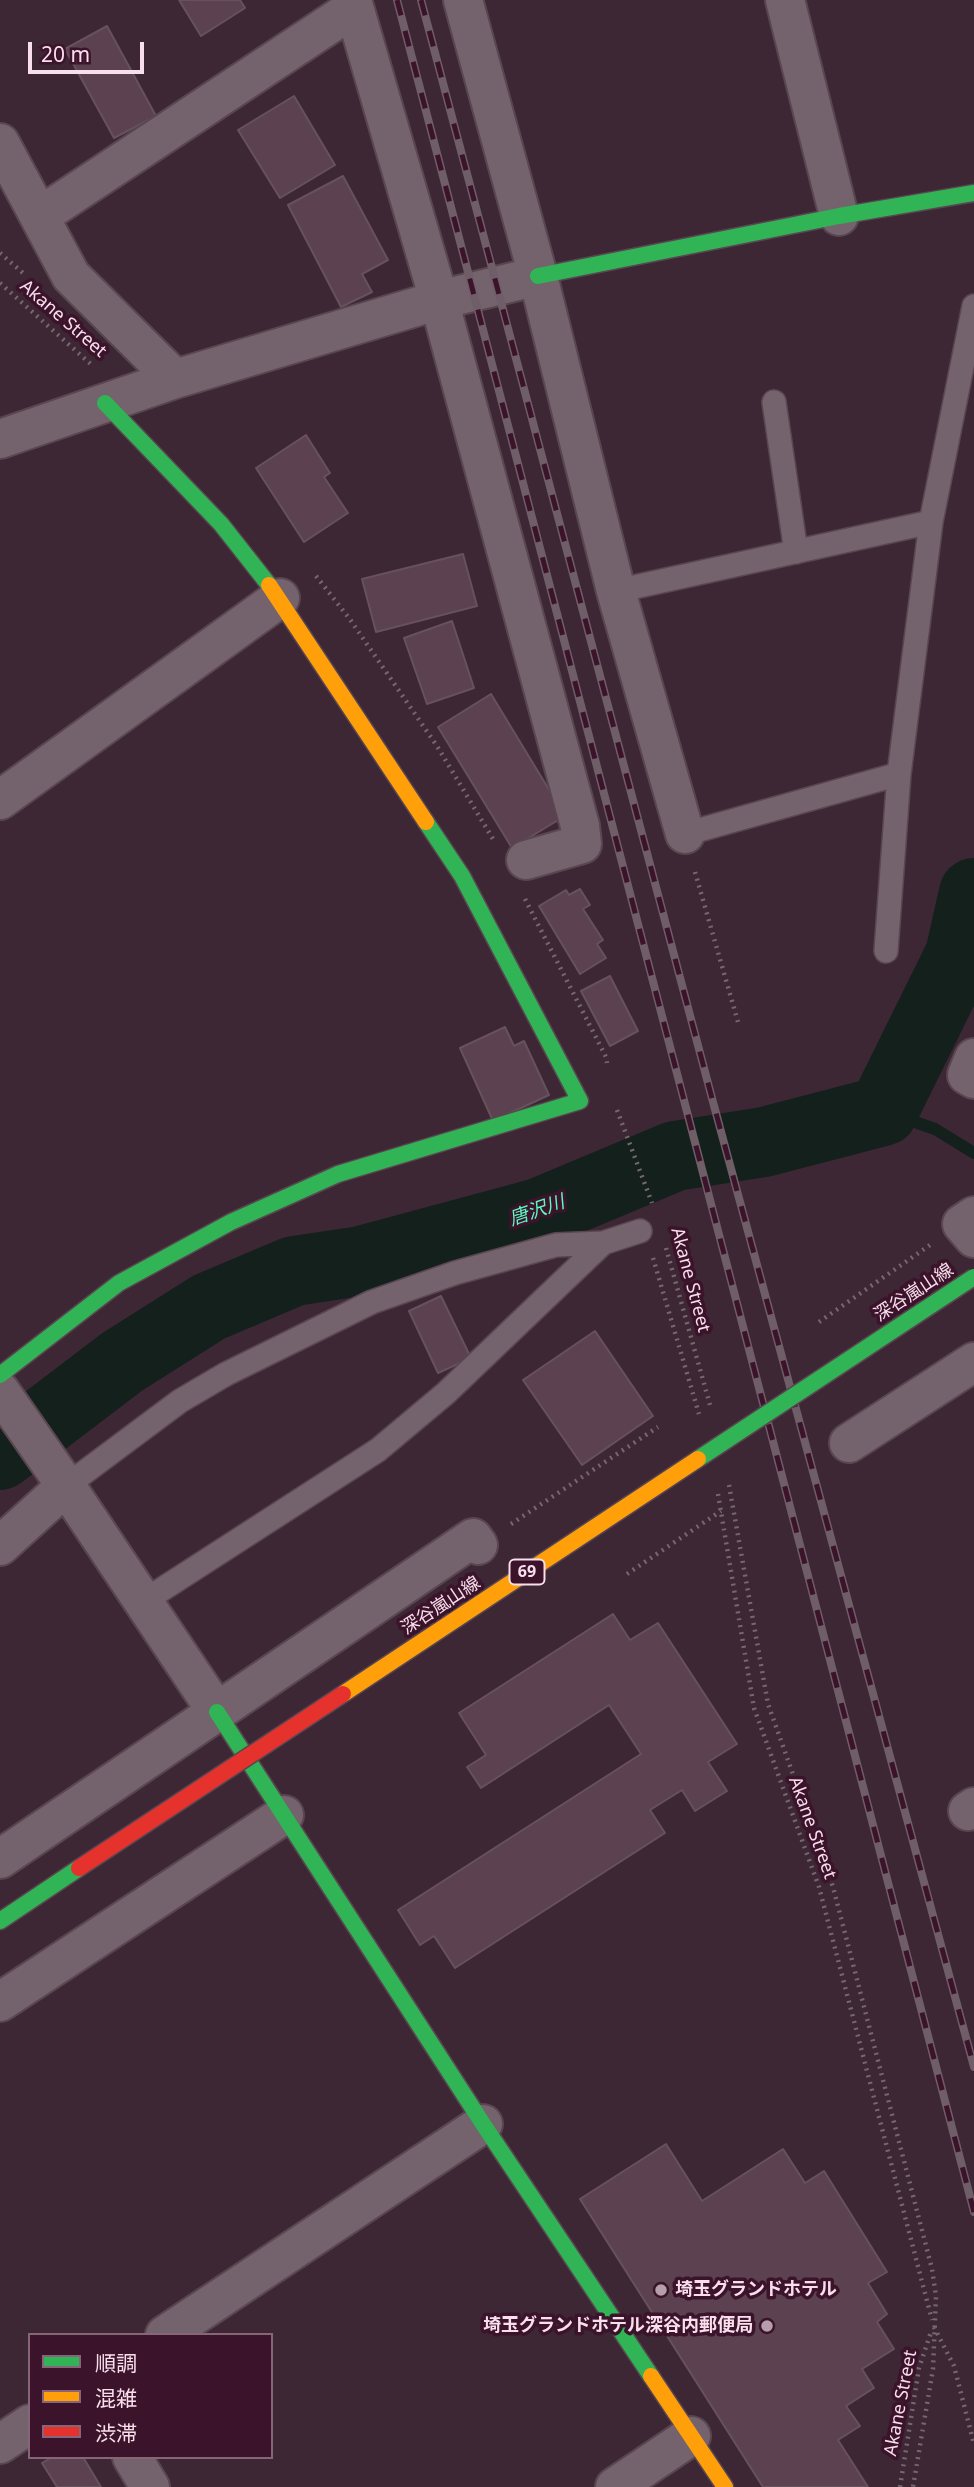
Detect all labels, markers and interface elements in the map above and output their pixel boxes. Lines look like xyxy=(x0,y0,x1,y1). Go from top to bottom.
scale bar xyxy=(32,28,147,72)
text: 20 m xyxy=(41,40,90,68)
street label: Akane Street xyxy=(15,276,111,362)
water label: 唐沢川 xyxy=(506,1191,568,1231)
street label: Akane Street xyxy=(666,1225,714,1335)
street label: 深谷嵐山線 xyxy=(870,1259,958,1327)
road number: 69 xyxy=(510,1560,544,1584)
street label: 深谷嵐山線 xyxy=(397,1572,485,1640)
street label: Akane Street xyxy=(783,1774,841,1882)
place label: 埼玉グランドホテル xyxy=(675,2279,837,2301)
marker: 埼玉グランドホテル xyxy=(653,2282,669,2298)
place label: 埼玉グランドホテル深谷内郵便局 xyxy=(483,2315,753,2337)
marker: 埼玉グランドホテル深谷内郵便局 xyxy=(759,2318,775,2334)
legend xyxy=(28,2333,273,2459)
street label: Akane Street xyxy=(880,2348,922,2458)
text: 順調 xyxy=(95,2349,137,2377)
text: 混雑 xyxy=(95,2384,137,2412)
text: 渋滞 xyxy=(95,2419,137,2447)

